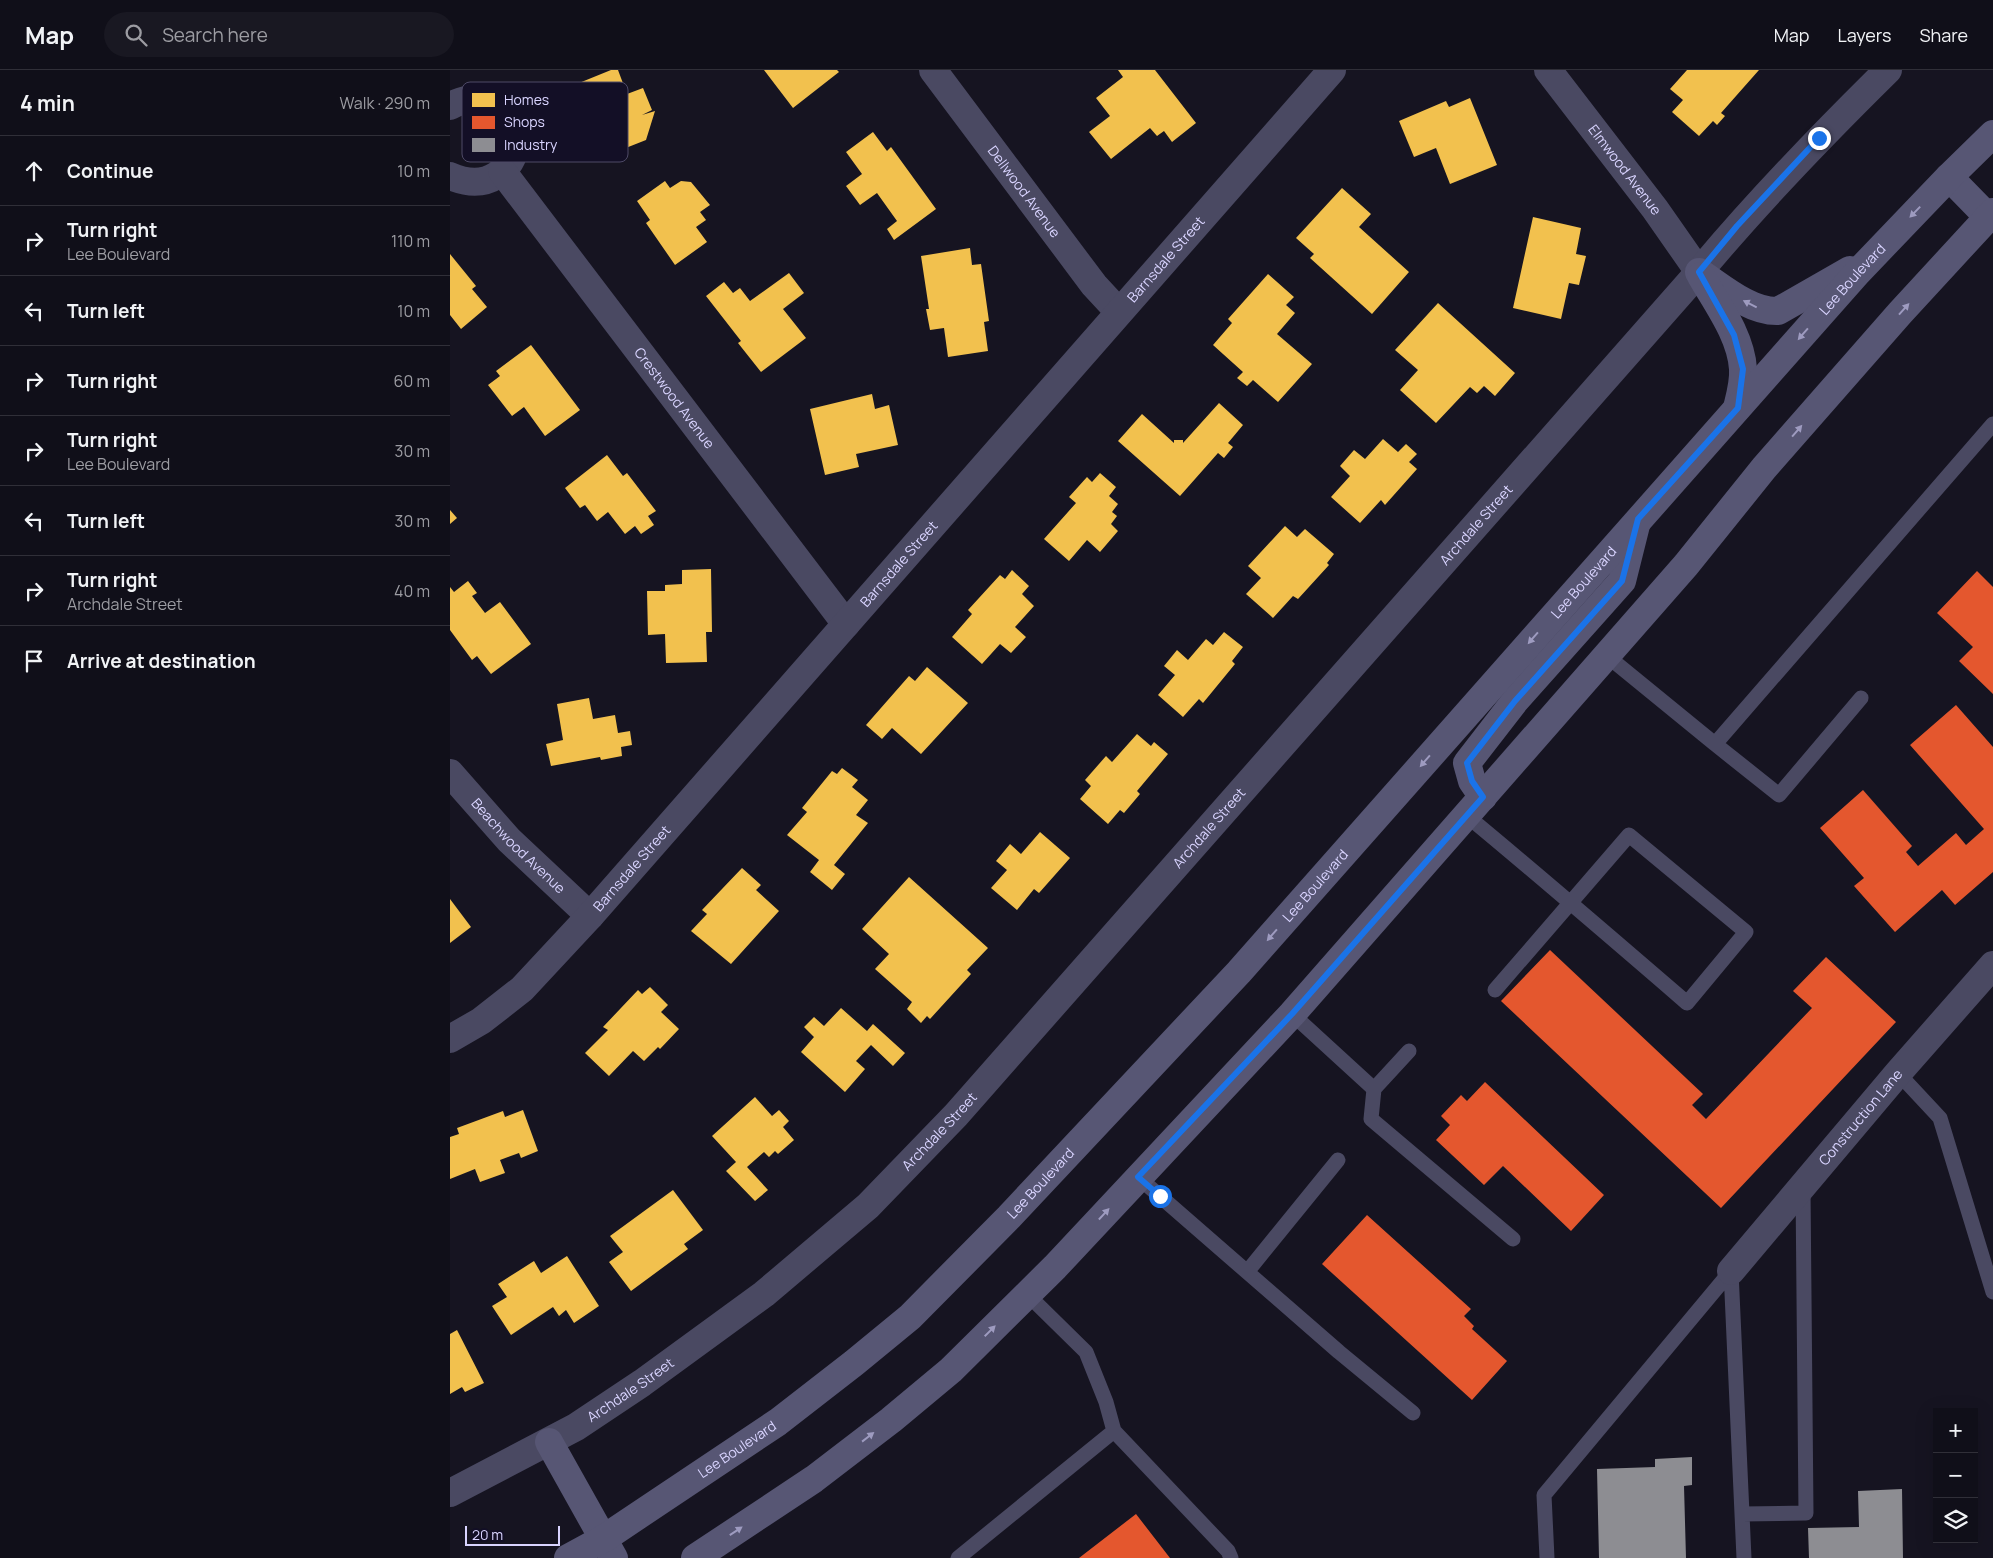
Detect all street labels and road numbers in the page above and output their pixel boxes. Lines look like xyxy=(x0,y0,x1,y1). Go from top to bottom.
street label: Elmwood Avenue xyxy=(1584,120,1666,218)
street label: Dellwood Avenue xyxy=(984,142,1065,241)
street label: Barnsdale Street xyxy=(1123,212,1209,306)
street label: Lee Boulevard xyxy=(1814,239,1889,319)
street label: Crestwood Avenue xyxy=(630,343,719,452)
street label: Archdale Street xyxy=(1435,480,1517,569)
street label: Barnsdale Street xyxy=(856,516,942,611)
street label: Lee Boulevard xyxy=(1546,542,1620,622)
street label: Archdale Street xyxy=(1168,783,1250,872)
street label: Beachwood Avenue xyxy=(467,794,570,897)
street label: Barnsdale Street xyxy=(588,821,675,915)
street label: Lee Boulevard xyxy=(1278,845,1352,926)
street label: Construction Lane xyxy=(1814,1065,1906,1169)
street label: Archdale Street xyxy=(897,1088,981,1175)
street label: Lee Boulevard xyxy=(1002,1143,1078,1222)
street label: Archdale Street xyxy=(583,1353,678,1426)
street label: Lee Boulevard xyxy=(694,1416,780,1482)

